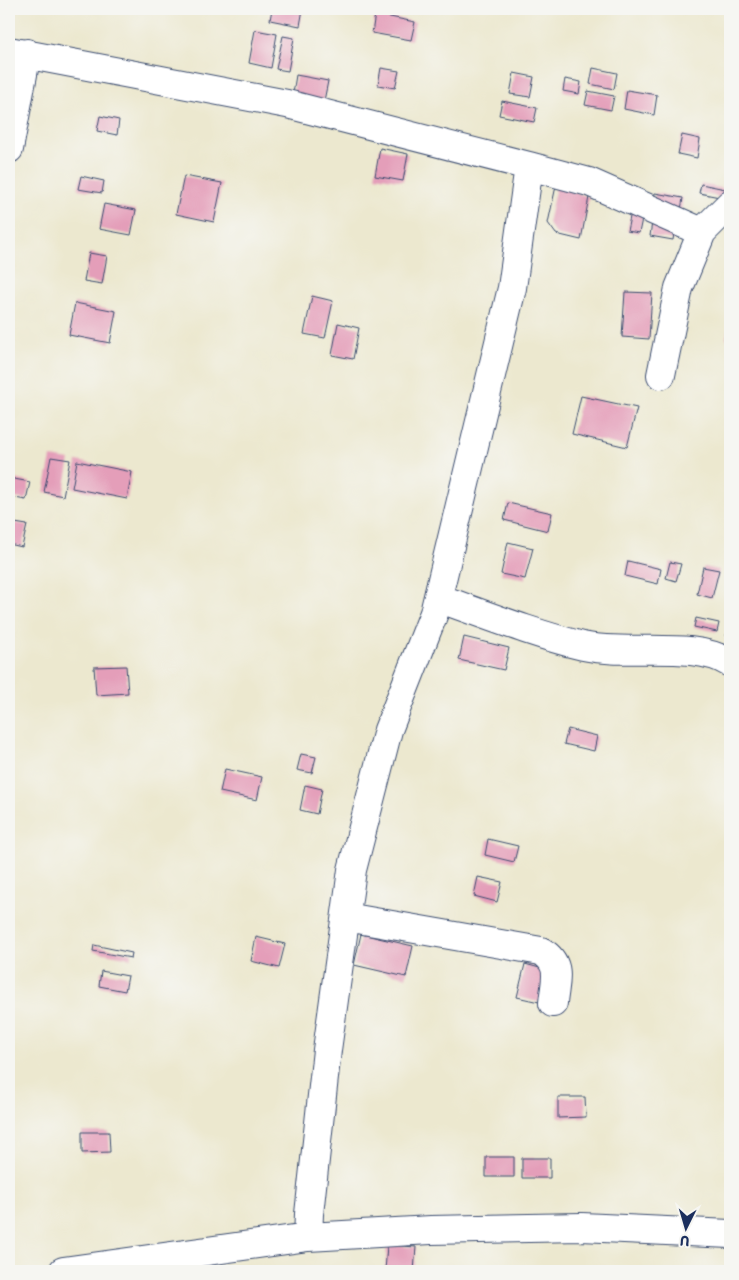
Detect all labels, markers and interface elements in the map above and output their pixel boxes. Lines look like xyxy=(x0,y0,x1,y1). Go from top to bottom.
north arrow xyxy=(662,1202,712,1252)
text: U xyxy=(679,1232,690,1250)

